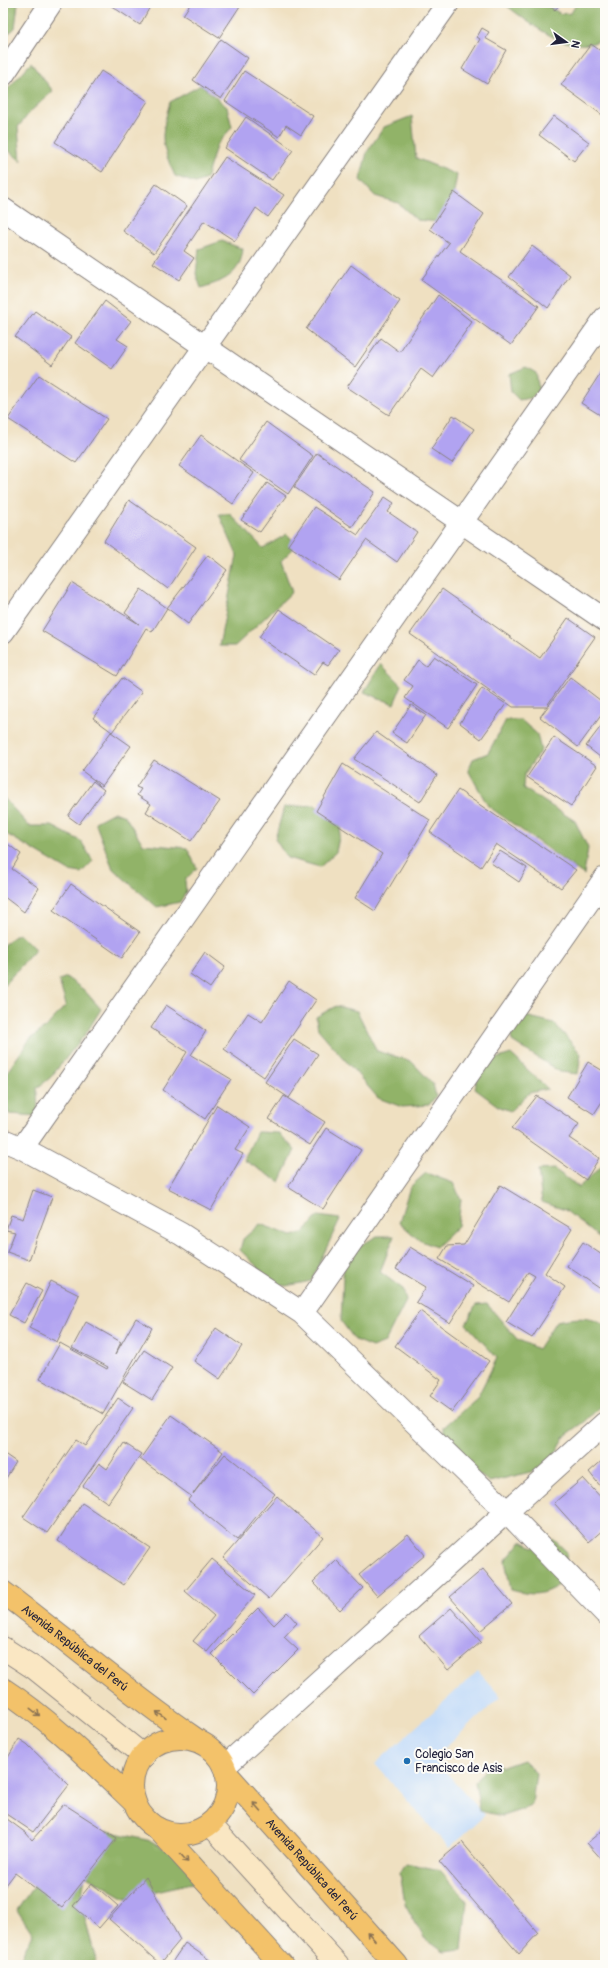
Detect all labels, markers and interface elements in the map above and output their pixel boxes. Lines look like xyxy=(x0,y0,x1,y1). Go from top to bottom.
north arrow xyxy=(546,22,586,62)
text: N xyxy=(568,39,582,50)
street label: Avenida República del Perú xyxy=(18,1602,131,1695)
one-way arrow xyxy=(29,1708,40,1716)
one-way arrow xyxy=(156,1711,167,1719)
place label: Colegio San Francisco de Asis xyxy=(415,1747,503,1776)
marker: Colegio San Francisco de Asis xyxy=(402,1756,412,1766)
one-way arrow xyxy=(253,1803,262,1813)
street label: Avenida República del Perú xyxy=(262,1816,361,1924)
one-way arrow xyxy=(179,1853,189,1863)
one-way arrow xyxy=(367,1931,376,1941)

